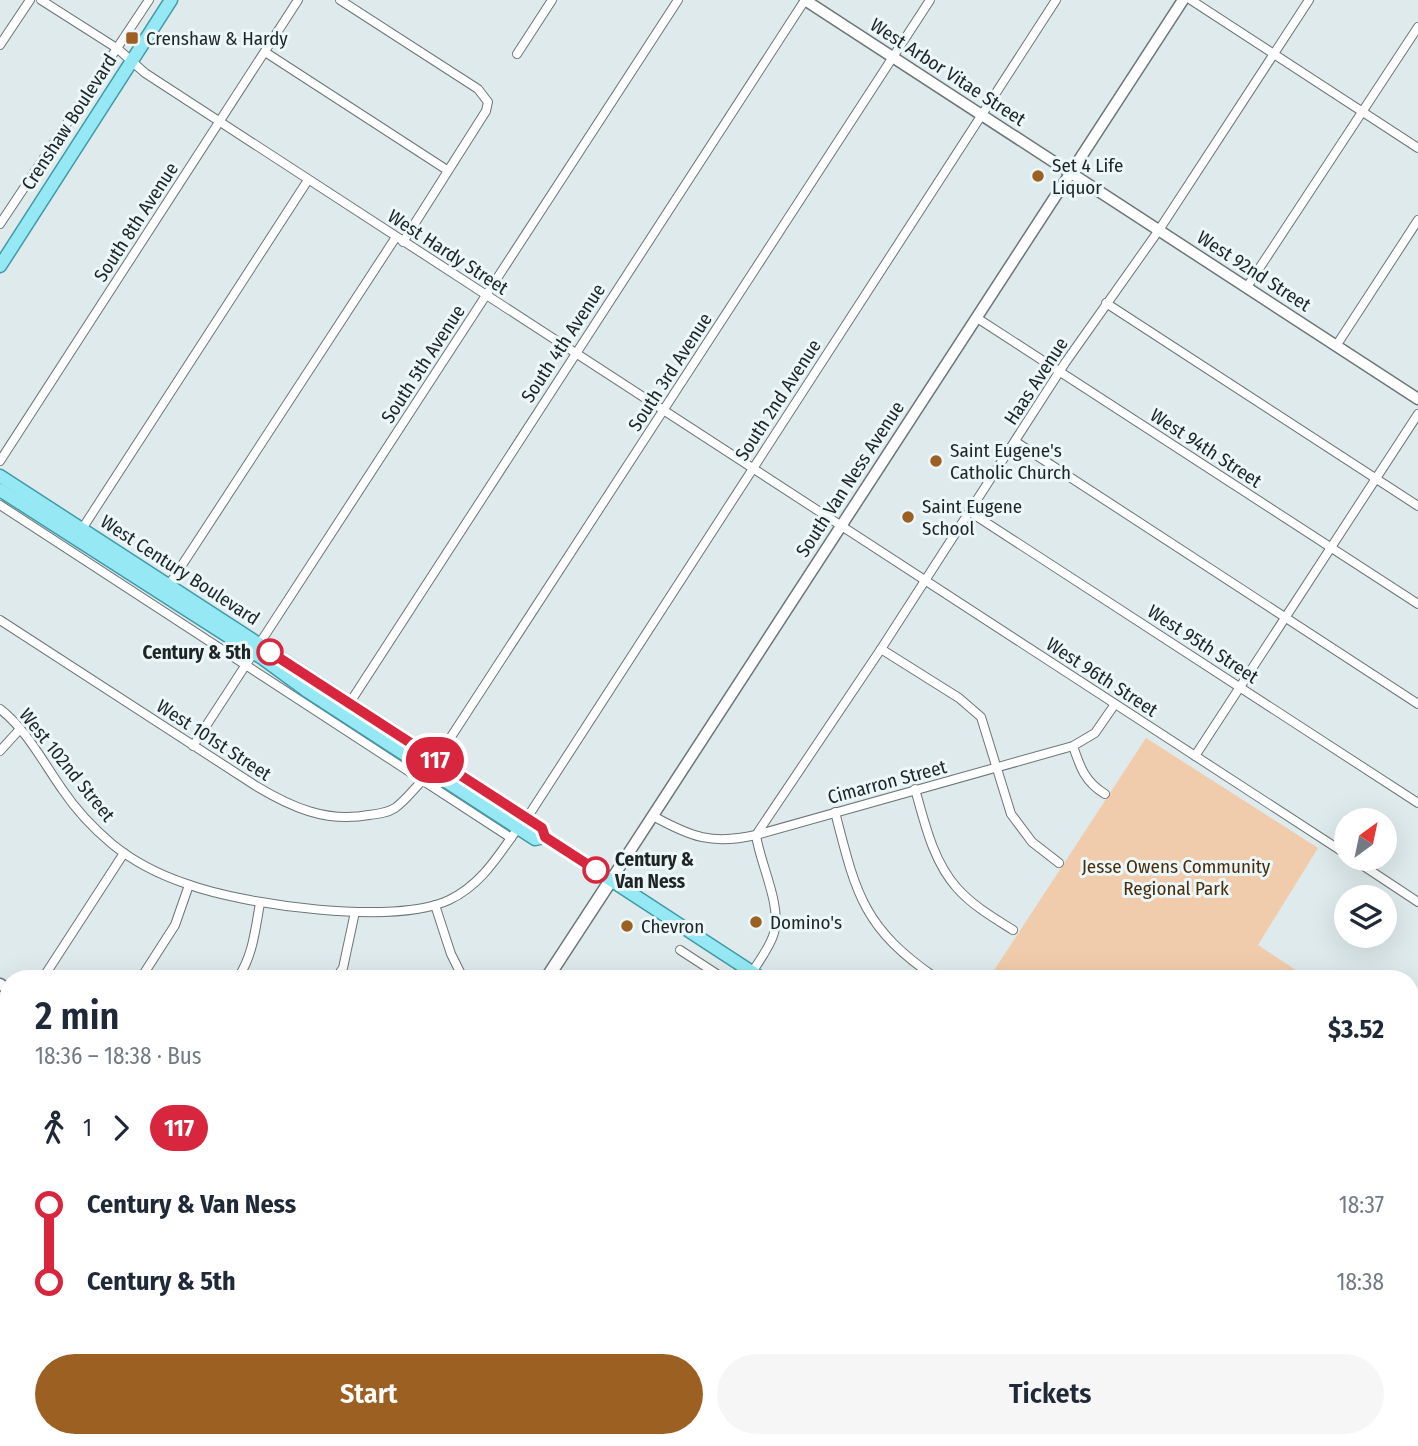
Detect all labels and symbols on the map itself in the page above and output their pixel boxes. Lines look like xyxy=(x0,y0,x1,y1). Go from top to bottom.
street label: West Arbor Vitae Street xyxy=(866,13,1031,131)
place label: Crenshaw & Hardy xyxy=(146,27,288,50)
marker: Crenshaw & Hardy xyxy=(124,30,140,46)
street label: Crenshaw Boulevard xyxy=(16,50,122,194)
place label: Set 4 Life Liquor xyxy=(1052,154,1123,199)
street label: South 8th Avenue xyxy=(89,158,183,286)
marker: Set 4 Life Liquor xyxy=(1030,168,1046,184)
street label: West Hardy Street xyxy=(383,205,513,300)
street label: West 92nd Street xyxy=(1193,226,1316,317)
street label: South 4th Avenue xyxy=(516,279,610,407)
street label: South 5th Avenue xyxy=(376,301,470,427)
street label: South 3rd Avenue xyxy=(623,309,717,435)
street label: Haas Avenue xyxy=(999,333,1073,429)
street label: South 2nd Avenue xyxy=(730,335,826,465)
street label: South Van Ness Avenue xyxy=(791,397,909,561)
street label: West 94th Street xyxy=(1146,404,1267,493)
place label: Saint Eugene's Catholic Church xyxy=(950,439,1071,484)
marker: Saint Eugene's Catholic Church xyxy=(928,453,944,469)
place label: Saint Eugene School xyxy=(922,495,1022,540)
marker: Saint Eugene School xyxy=(900,509,916,525)
street label: West Century Boulevard xyxy=(96,510,264,630)
street label: West 95th Street xyxy=(1143,600,1263,689)
street label: West 96th Street xyxy=(1042,632,1163,722)
marker: Century & 5th xyxy=(257,639,283,665)
place label: Century & 5th xyxy=(142,641,251,664)
street label: West 101st Street xyxy=(152,694,276,786)
street label: West 102nd Street xyxy=(14,704,120,827)
line badge: 117 xyxy=(395,737,475,783)
street label: Cimarron Street xyxy=(825,755,950,809)
north arrow xyxy=(1334,808,1396,872)
place label: Century & Van Ness xyxy=(614,848,694,893)
park label: Jesse Owens Community Regional Park xyxy=(1082,855,1271,900)
marker: Century & Van Ness xyxy=(583,857,609,883)
place label: Domino's xyxy=(770,911,842,934)
marker: Domino's xyxy=(748,914,764,930)
place label: Chevron xyxy=(641,915,704,938)
marker: Chevron xyxy=(619,918,635,934)

